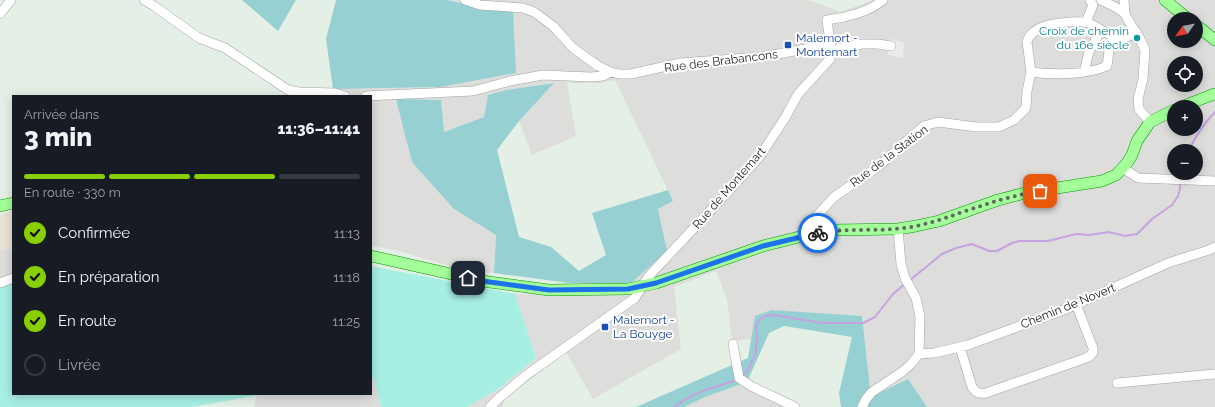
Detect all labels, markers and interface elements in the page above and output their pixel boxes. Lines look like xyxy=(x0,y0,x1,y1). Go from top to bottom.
north arrow xyxy=(1167,12,1203,48)
map controls xyxy=(1167,12,1203,180)
place label: Croix de chemin du 16e siècle xyxy=(1039,24,1129,52)
place label: Malemort - Montemart xyxy=(796,31,858,59)
marker: Croix de chemin du 16e siècle xyxy=(1132,33,1142,43)
marker: Malemort - Montemart xyxy=(783,40,793,50)
street label: Rue des Brabancons xyxy=(663,47,779,75)
button: locate xyxy=(1167,56,1203,92)
button: + xyxy=(1167,100,1203,136)
text: Arrivée dans xyxy=(24,107,99,122)
text: 11:36–11:41 xyxy=(277,120,360,138)
text: 3 min xyxy=(24,122,92,152)
street label: Rue de la Station xyxy=(847,122,931,190)
street label: Rue de Montemart xyxy=(690,144,768,232)
button: − xyxy=(1167,144,1203,180)
pin xyxy=(1023,174,1057,208)
icon: bag xyxy=(1029,180,1051,202)
text: En route · 330 m xyxy=(24,185,121,200)
courier xyxy=(798,213,838,253)
icon: check xyxy=(24,222,46,244)
icon: bike xyxy=(807,222,829,244)
text: Confirmée xyxy=(58,224,130,242)
text: 11:13 xyxy=(334,226,360,241)
pin xyxy=(451,261,485,295)
icon: check xyxy=(24,266,46,288)
icon: home xyxy=(457,267,479,289)
text: En préparation xyxy=(58,268,159,286)
text: 11:18 xyxy=(333,270,360,285)
street label: Chemin de Novert xyxy=(1019,281,1117,331)
icon: check xyxy=(24,310,46,332)
text: En route xyxy=(58,312,116,330)
place label: Malemort - La Bouyge xyxy=(613,313,675,341)
text: 11:25 xyxy=(333,314,360,329)
marker: Malemort - La Bouyge xyxy=(600,322,610,332)
text: Livrée xyxy=(58,356,101,374)

